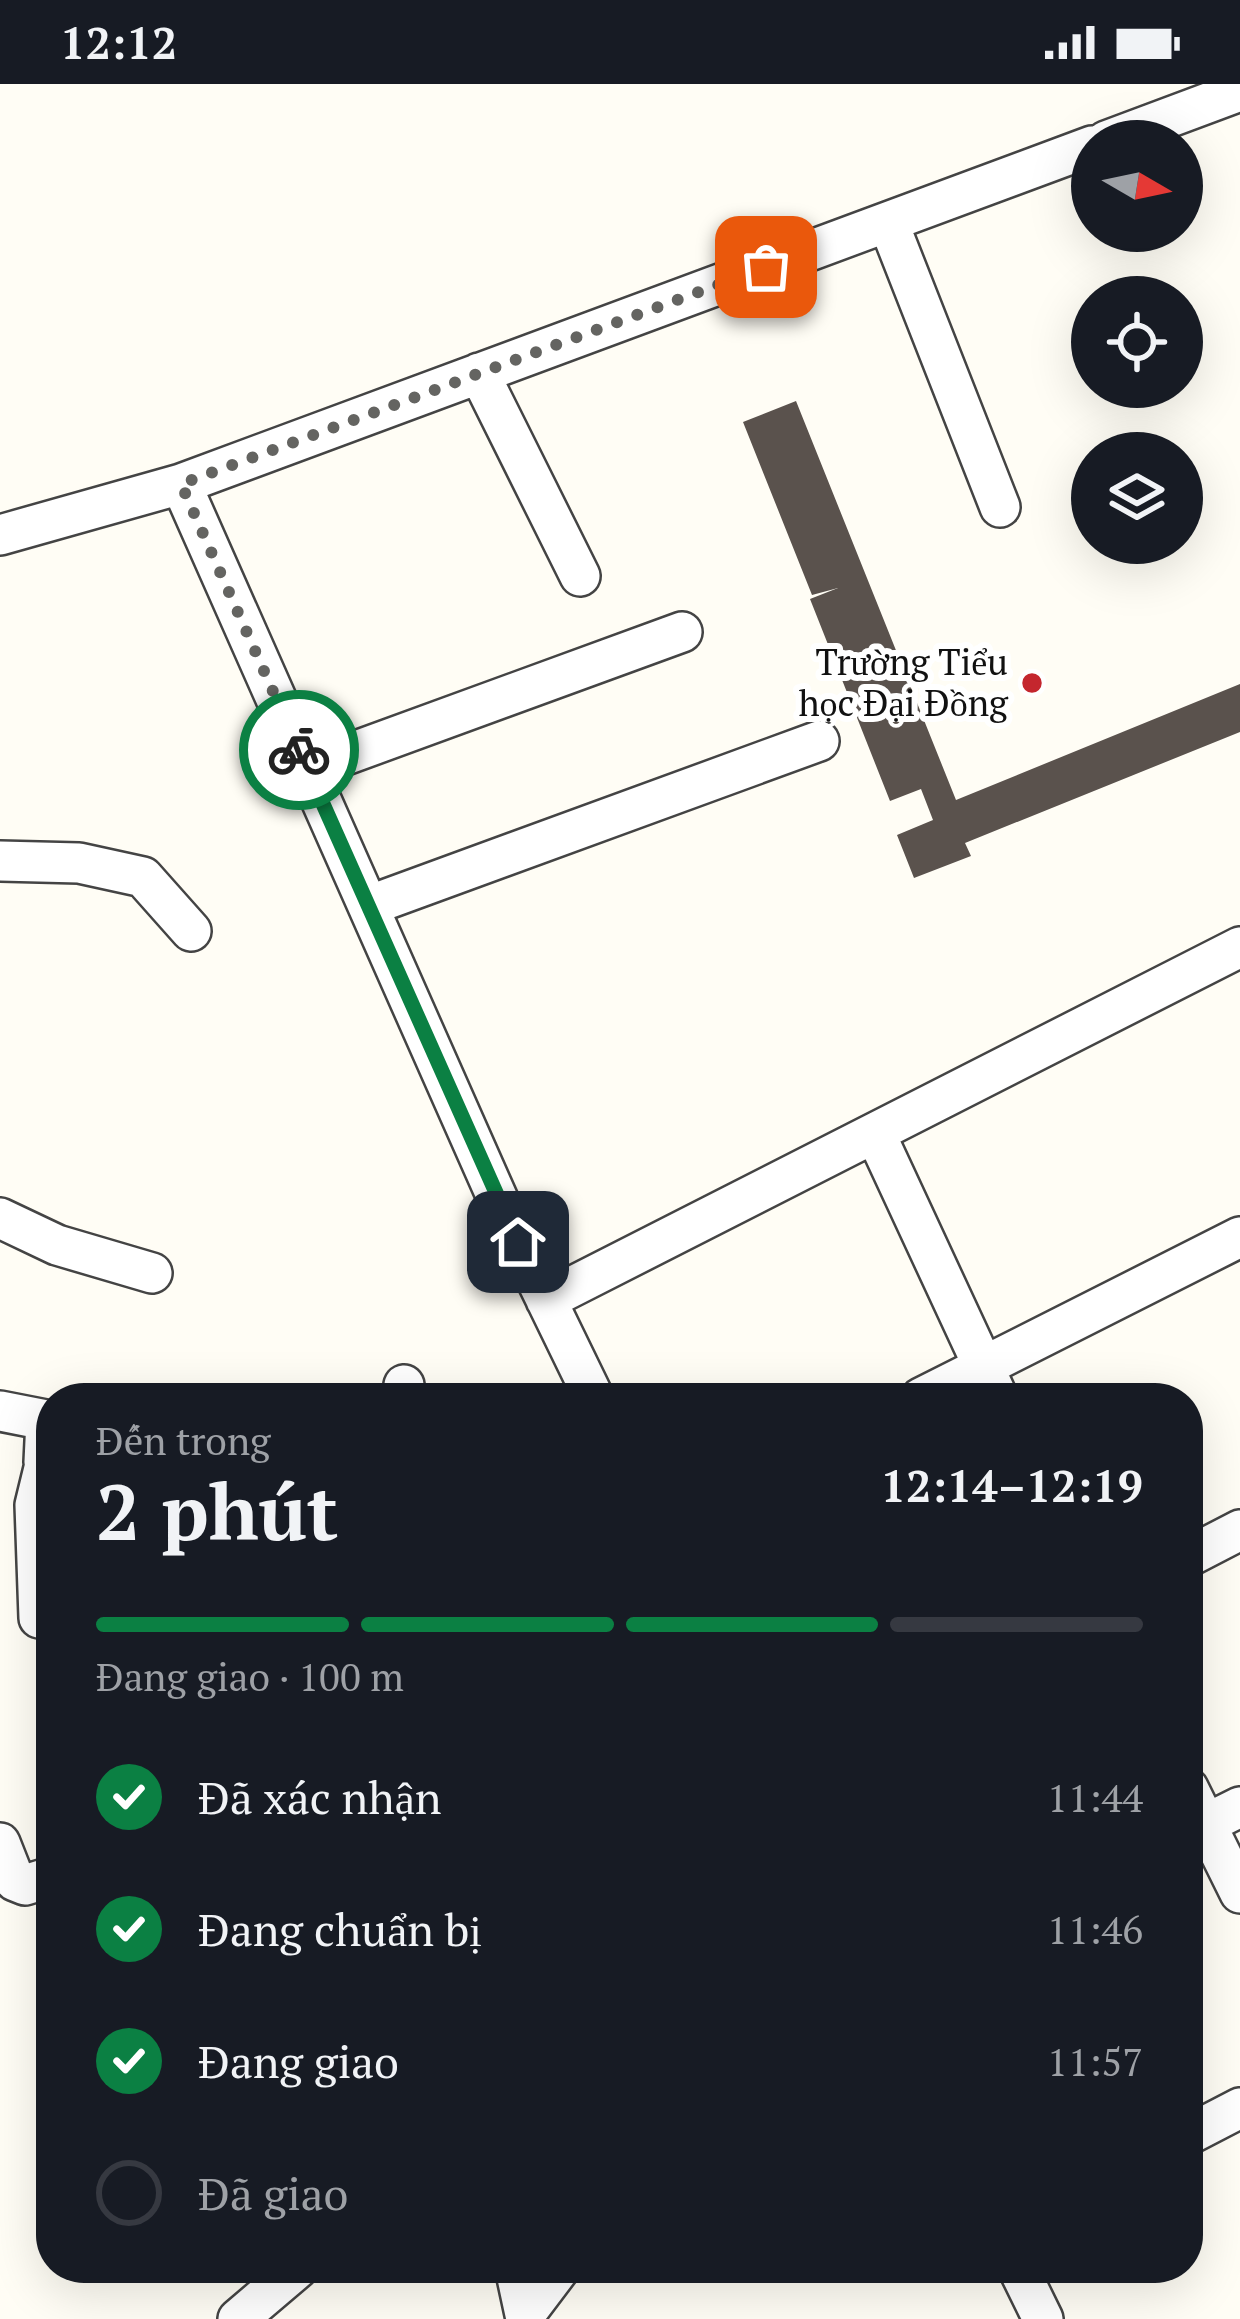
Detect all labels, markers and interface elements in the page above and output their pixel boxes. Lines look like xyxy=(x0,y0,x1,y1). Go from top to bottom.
text: 12:12 xyxy=(60,12,177,72)
north arrow xyxy=(1071,120,1203,252)
map controls xyxy=(1071,120,1203,564)
pin xyxy=(715,216,817,318)
icon: bag xyxy=(733,234,799,300)
button: locate xyxy=(1071,276,1203,408)
button: layers xyxy=(1071,432,1203,564)
place label: Trường Tiểu học Đại Đồng xyxy=(798,638,1009,726)
marker: Trường Tiểu học Đại Đồng xyxy=(1019,670,1045,696)
courier xyxy=(239,690,359,810)
icon: bike xyxy=(266,717,332,783)
pin xyxy=(467,1191,569,1293)
icon: home xyxy=(485,1209,551,1275)
text: Đến trong xyxy=(96,1414,271,1466)
text: 12:14–12:19 xyxy=(881,1455,1143,1515)
text: 2 phút xyxy=(96,1459,338,1562)
text: Đang giao · 100 m xyxy=(96,1650,404,1702)
icon: check xyxy=(96,1764,162,1830)
text: Đã xác nhận xyxy=(198,1767,441,1827)
text: 11:44 xyxy=(1047,1771,1143,1823)
icon: check xyxy=(96,1896,162,1962)
text: Đang chuẩn bị xyxy=(198,1899,482,1959)
text: 11:46 xyxy=(1047,1903,1143,1955)
icon: check xyxy=(96,2028,162,2094)
text: Đang giao xyxy=(198,2031,399,2091)
text: 11:57 xyxy=(1047,2035,1143,2087)
text: Đã giao xyxy=(198,2163,348,2223)

